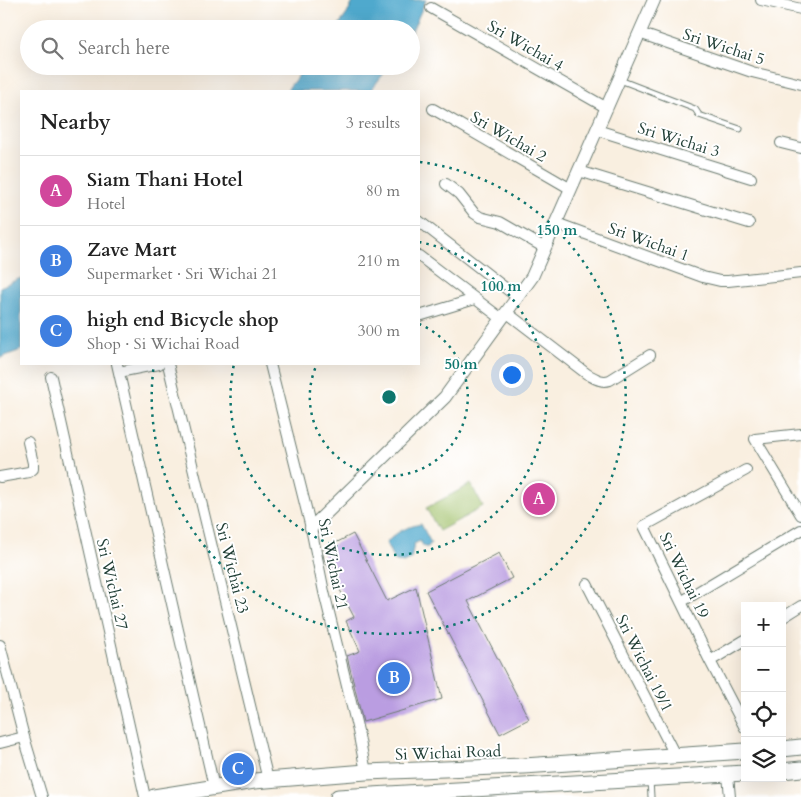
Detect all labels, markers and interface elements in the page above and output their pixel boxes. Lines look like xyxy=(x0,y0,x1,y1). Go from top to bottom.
street label: Sri Wichai 4 xyxy=(483,15,568,77)
search box xyxy=(20,20,420,75)
street label: Sri Wichai 5 xyxy=(680,23,767,71)
icon: search xyxy=(38,34,66,62)
text: Search here xyxy=(78,35,170,61)
street label: Sri Wichai 2 xyxy=(466,106,551,168)
text: Nearby xyxy=(40,108,111,137)
text: 3 results xyxy=(346,112,400,134)
street label: Sri Wichai 3 xyxy=(635,117,722,163)
text: Siam Thani Hotel xyxy=(87,167,243,193)
text: A xyxy=(50,180,62,202)
text: 80 m xyxy=(366,180,400,202)
text: Hotel xyxy=(87,193,125,215)
street label: Sri Wichai 1 xyxy=(605,217,692,267)
text: 150 m xyxy=(537,220,578,240)
text: Zave Mart xyxy=(87,237,176,263)
text: B xyxy=(50,250,62,272)
text: 210 m xyxy=(358,250,400,272)
text: Supermarket · Sri Wichai 21 xyxy=(87,263,278,285)
text: 100 m xyxy=(481,276,522,296)
text: high end Bicycle shop xyxy=(87,307,279,333)
text: C xyxy=(50,320,62,342)
text: 300 m xyxy=(358,320,400,342)
text: Shop · Si Wichai Road xyxy=(87,333,240,355)
text: 50 m xyxy=(444,354,478,374)
your location xyxy=(499,362,525,388)
centre of rings xyxy=(380,388,398,406)
pin: A xyxy=(523,480,555,518)
street label: Sri Wichai 21 xyxy=(313,516,353,612)
street label: Sri Wichai 23 xyxy=(210,520,254,616)
street label: Sri Wichai 19 xyxy=(654,529,714,622)
street label: Sri Wichai 27 xyxy=(91,536,133,632)
map controls xyxy=(741,602,786,782)
button: + xyxy=(741,602,786,647)
street label: Sri Wichai 19/1 xyxy=(610,611,678,716)
button: − xyxy=(741,647,786,692)
pin: B xyxy=(378,659,410,697)
button: locate xyxy=(741,692,786,737)
button: layers xyxy=(741,737,786,782)
street label: Si Wichai Road xyxy=(395,740,502,766)
pin: C xyxy=(222,750,254,788)

